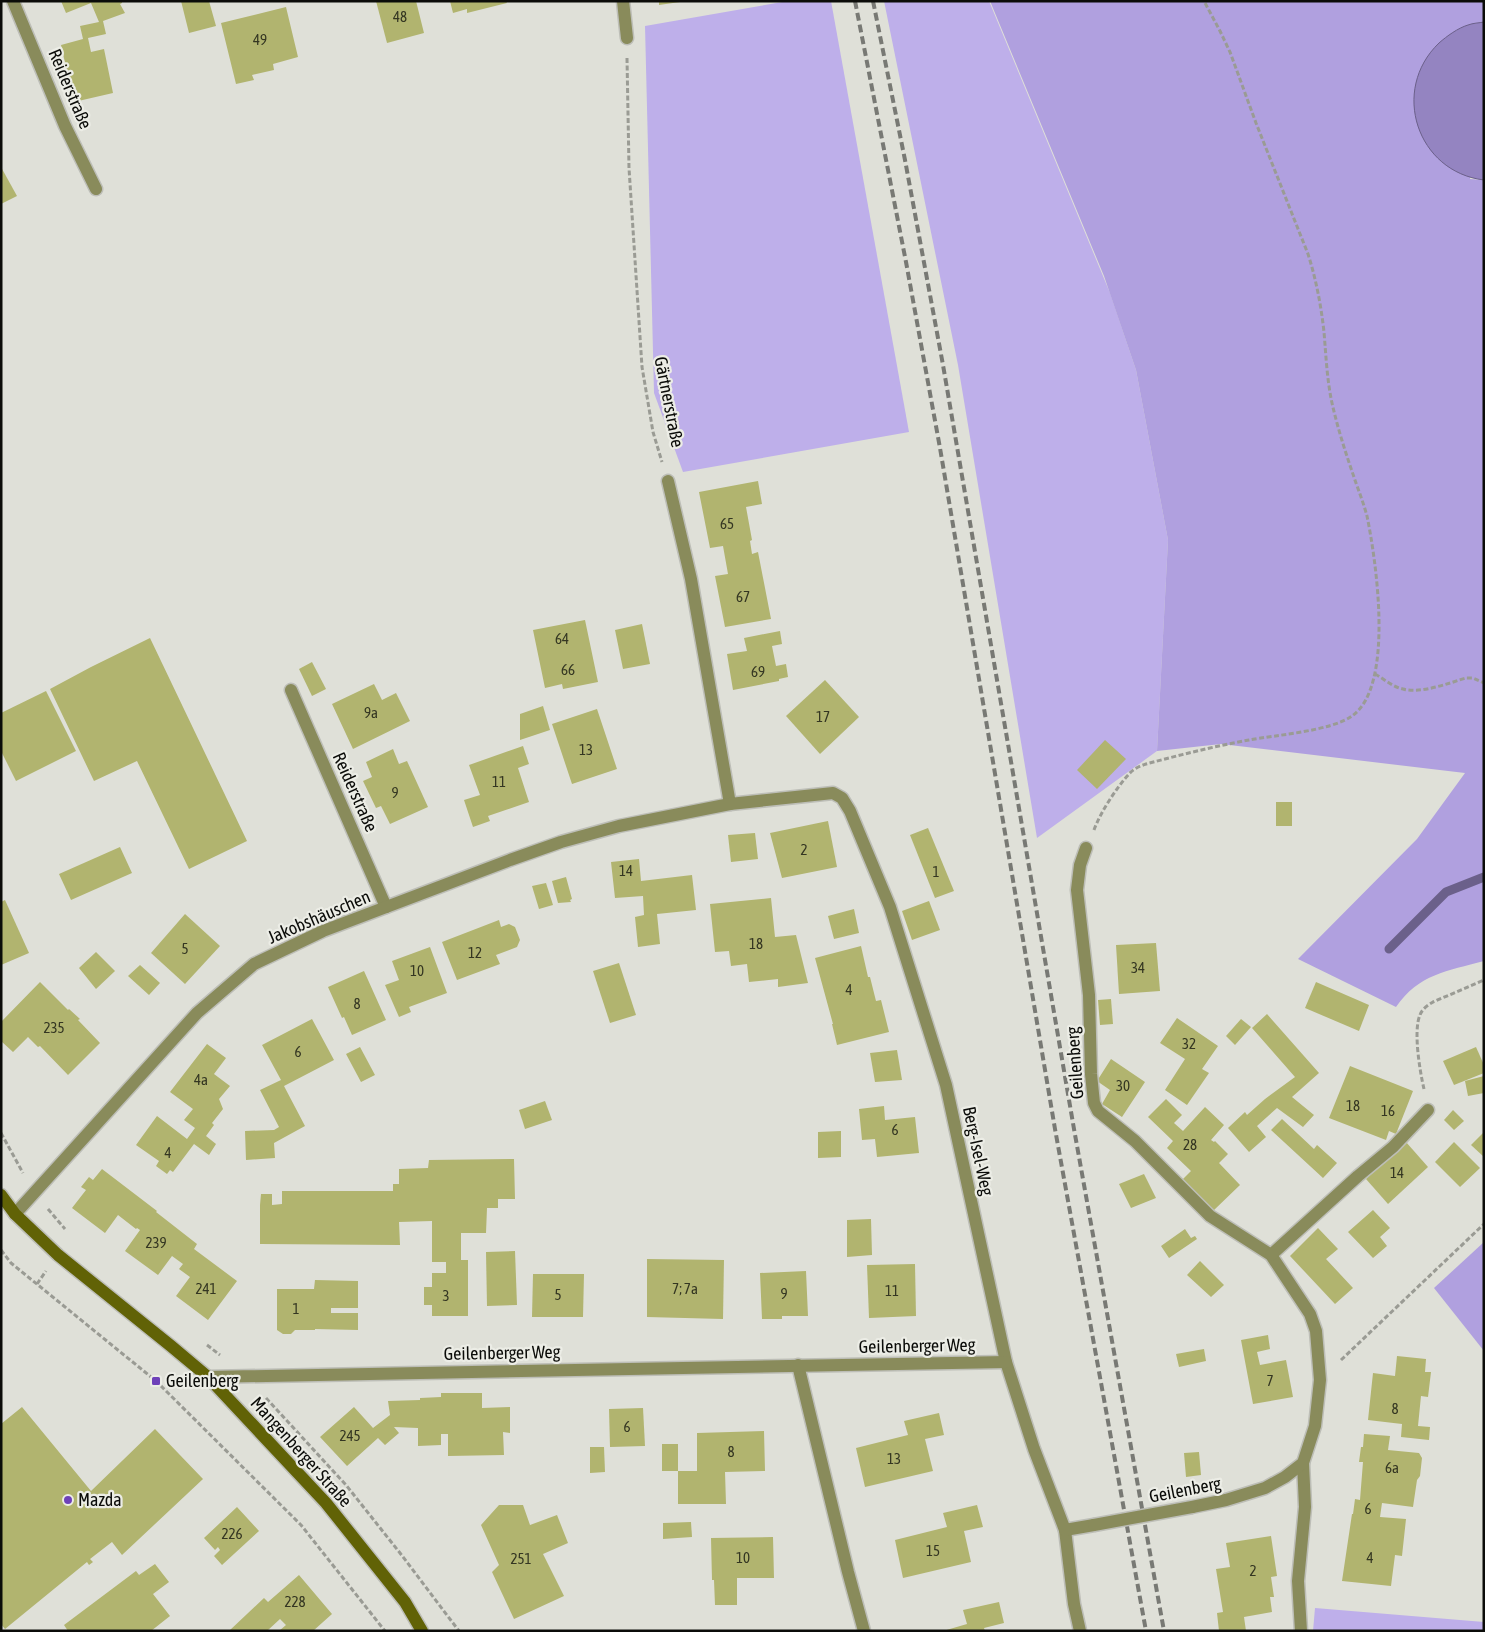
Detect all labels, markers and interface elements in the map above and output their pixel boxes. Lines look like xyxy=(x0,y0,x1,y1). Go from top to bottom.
house number: 48 xyxy=(393,8,407,25)
house number: 49 xyxy=(253,31,267,48)
street label: Reiderstraße xyxy=(44,46,97,132)
street label: Gärtnerstraße xyxy=(650,355,689,449)
house number: 65 xyxy=(720,515,734,532)
house number: 67 xyxy=(736,588,750,605)
house number: 64 xyxy=(555,630,569,647)
house number: 66 xyxy=(561,661,575,678)
house number: 69 xyxy=(751,663,765,680)
house number: 9a xyxy=(364,704,378,721)
house number: 17 xyxy=(816,708,830,725)
house number: 13 xyxy=(579,741,593,758)
street label: Reiderstraße xyxy=(329,749,382,835)
house number: 11 xyxy=(492,773,506,790)
house number: 9 xyxy=(391,784,399,801)
house number: 2 xyxy=(800,841,808,858)
house number: 14 xyxy=(619,862,633,879)
house number: 1 xyxy=(932,863,940,880)
street label: Jakobshäuschen xyxy=(264,885,373,948)
house number: 18 xyxy=(749,935,763,952)
house number: 5 xyxy=(181,940,189,957)
house number: 12 xyxy=(468,944,482,961)
house number: 34 xyxy=(1131,959,1145,976)
house number: 10 xyxy=(410,962,424,979)
house number: 4 xyxy=(845,981,853,998)
house number: 8 xyxy=(353,995,361,1012)
house number: 235 xyxy=(43,1019,65,1036)
street label: Geilenberg xyxy=(1061,1026,1088,1100)
house number: 32 xyxy=(1182,1035,1196,1052)
house number: 6 xyxy=(294,1043,302,1060)
house number: 4a xyxy=(194,1071,208,1088)
house number: 30 xyxy=(1116,1077,1130,1094)
house number: 18 xyxy=(1346,1097,1360,1114)
house number: 16 xyxy=(1381,1102,1395,1119)
street label: Berg-Isel-Weg xyxy=(959,1104,998,1198)
house number: 6 xyxy=(891,1121,899,1138)
house number: 28 xyxy=(1183,1136,1197,1153)
house number: 4 xyxy=(164,1144,172,1161)
house number: 14 xyxy=(1390,1164,1404,1181)
house number: 239 xyxy=(145,1234,167,1251)
house number: 241 xyxy=(195,1280,217,1297)
house number: 7; 7a xyxy=(672,1280,698,1297)
house number: 11 xyxy=(885,1282,899,1299)
house number: 9 xyxy=(780,1285,788,1302)
house number: 5 xyxy=(554,1286,562,1303)
house number: 3 xyxy=(442,1287,450,1304)
house number: 1 xyxy=(292,1300,300,1317)
street label: Geilenberger Weg xyxy=(859,1334,976,1357)
street label: Geilenberger Weg xyxy=(444,1341,561,1364)
place label: Geilenberg xyxy=(166,1370,239,1391)
house number: 7 xyxy=(1266,1372,1274,1389)
marker: Geilenberg xyxy=(150,1375,162,1387)
street label: Mangenberger Straße xyxy=(246,1392,356,1511)
house number: 8 xyxy=(1391,1400,1399,1417)
house number: 6 xyxy=(623,1418,631,1435)
house number: 245 xyxy=(339,1427,361,1444)
house number: 8 xyxy=(727,1443,735,1460)
house number: 13 xyxy=(887,1450,901,1467)
house number: 6a xyxy=(1385,1459,1399,1476)
street label: Geilenberg xyxy=(1147,1472,1223,1507)
place label: Mazda xyxy=(78,1489,122,1510)
marker: Mazda xyxy=(62,1494,74,1506)
house number: 6 xyxy=(1364,1500,1372,1517)
house number: 226 xyxy=(221,1525,243,1542)
house number: 15 xyxy=(926,1542,940,1559)
house number: 10 xyxy=(736,1549,750,1566)
house number: 4 xyxy=(1366,1549,1374,1566)
house number: 251 xyxy=(510,1550,532,1567)
house number: 2 xyxy=(1249,1562,1257,1579)
house number: 228 xyxy=(284,1593,306,1610)

